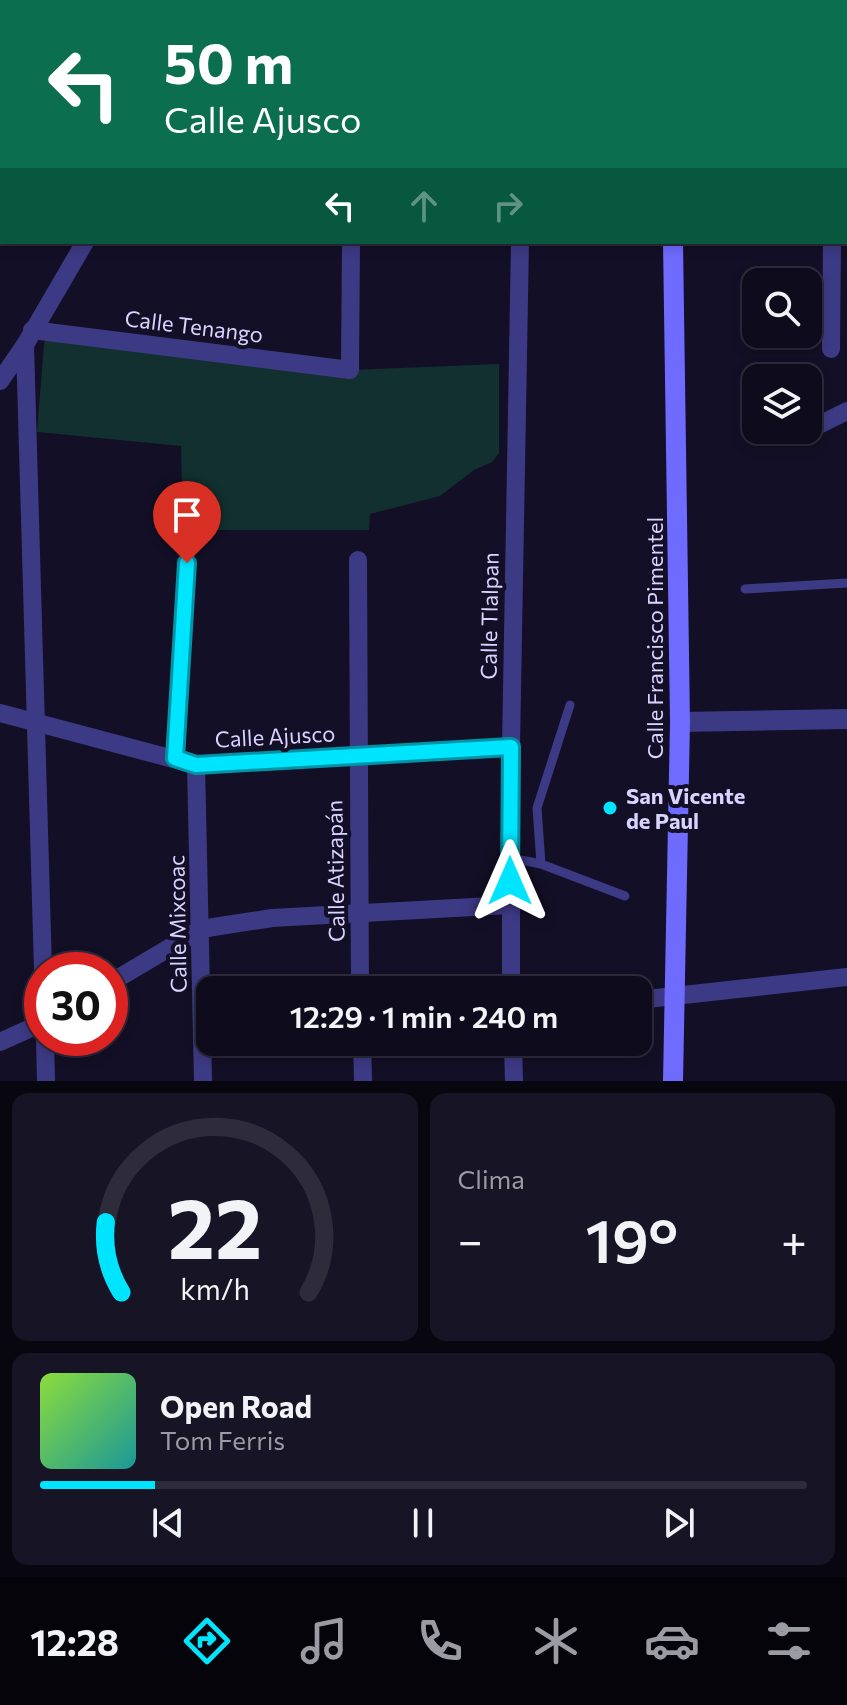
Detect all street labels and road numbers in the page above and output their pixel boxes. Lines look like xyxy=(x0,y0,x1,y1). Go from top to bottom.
street label: Calle Tenango xyxy=(123,304,265,348)
street label: Calle Francisco Pimentel xyxy=(641,517,668,759)
street label: Calle Tlalpan xyxy=(474,552,504,680)
street label: Calle Ajusco xyxy=(214,719,336,753)
street label: Calle Atizapán xyxy=(320,800,350,942)
street label: Calle Mixcoac xyxy=(162,855,192,993)

